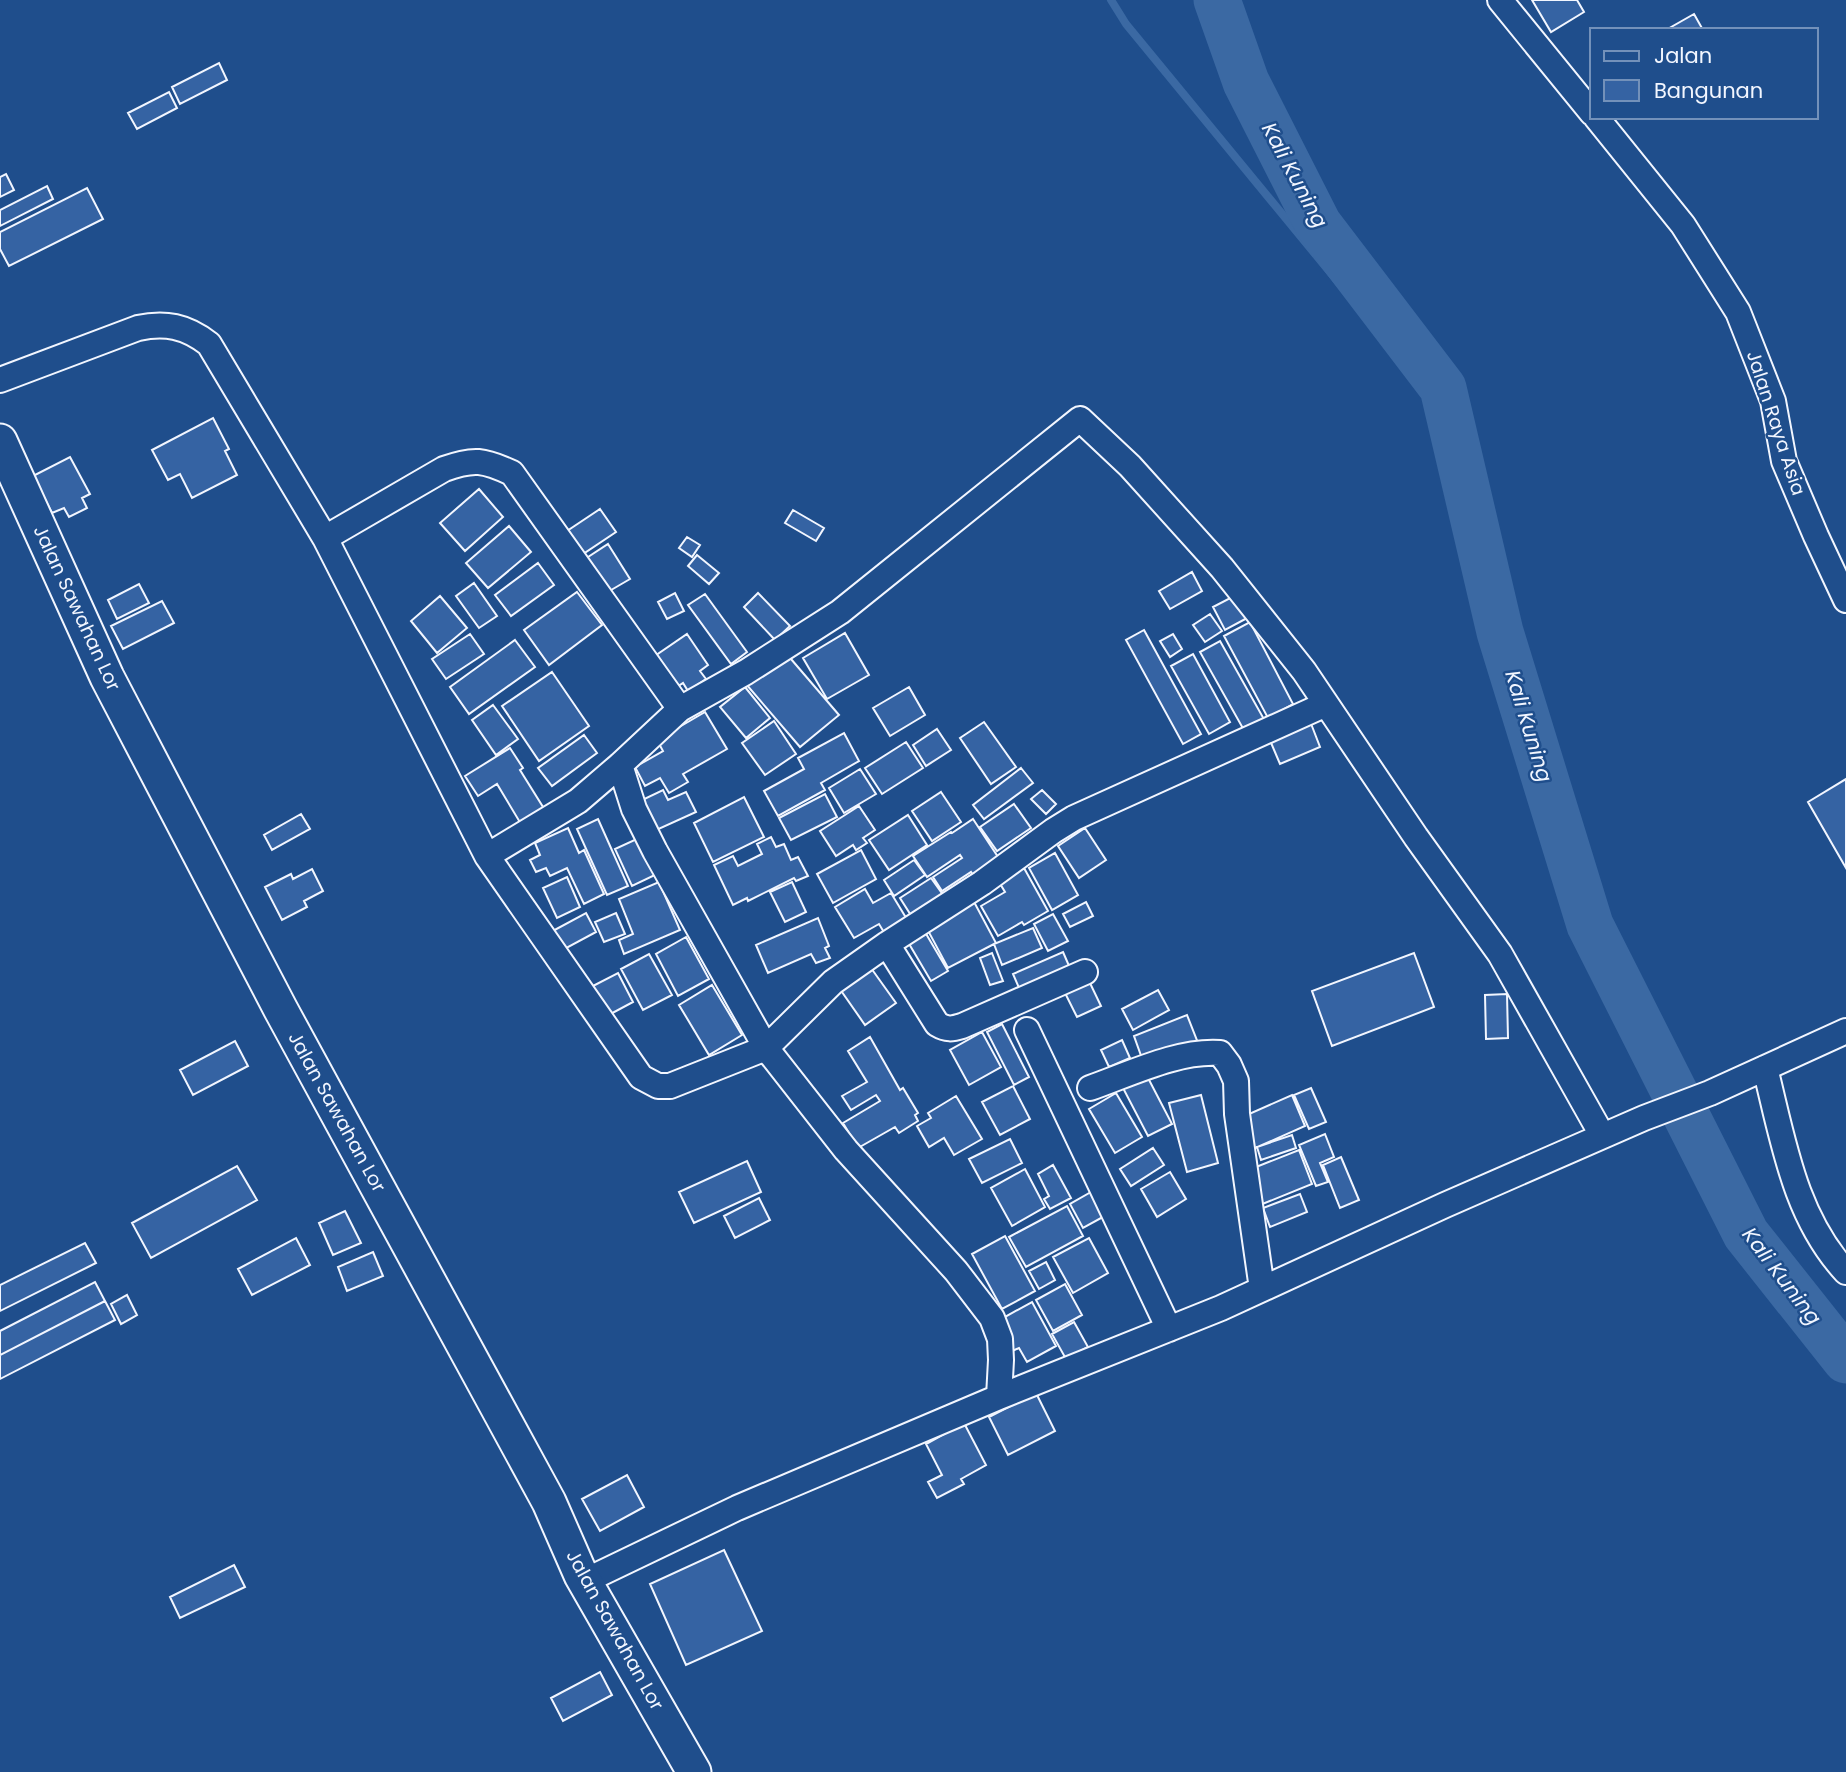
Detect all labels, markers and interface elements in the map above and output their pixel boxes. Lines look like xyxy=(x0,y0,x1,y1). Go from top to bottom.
legend xyxy=(1590,28,1818,119)
text: Jalan xyxy=(1654,41,1712,70)
text: Bangunan xyxy=(1654,76,1763,105)
water label: Kali Kuning xyxy=(1255,117,1335,233)
street label: Jalan Raya Asia xyxy=(1740,347,1812,499)
street label: Jalan Sawahan Lor xyxy=(27,521,127,695)
water label: Kali Kuning xyxy=(1498,666,1560,786)
street label: Jalan Sawahan Lor xyxy=(282,1027,392,1197)
water label: Kali Kuning xyxy=(1736,1221,1828,1331)
street label: Jalan Sawahan Lor xyxy=(560,1545,670,1715)

